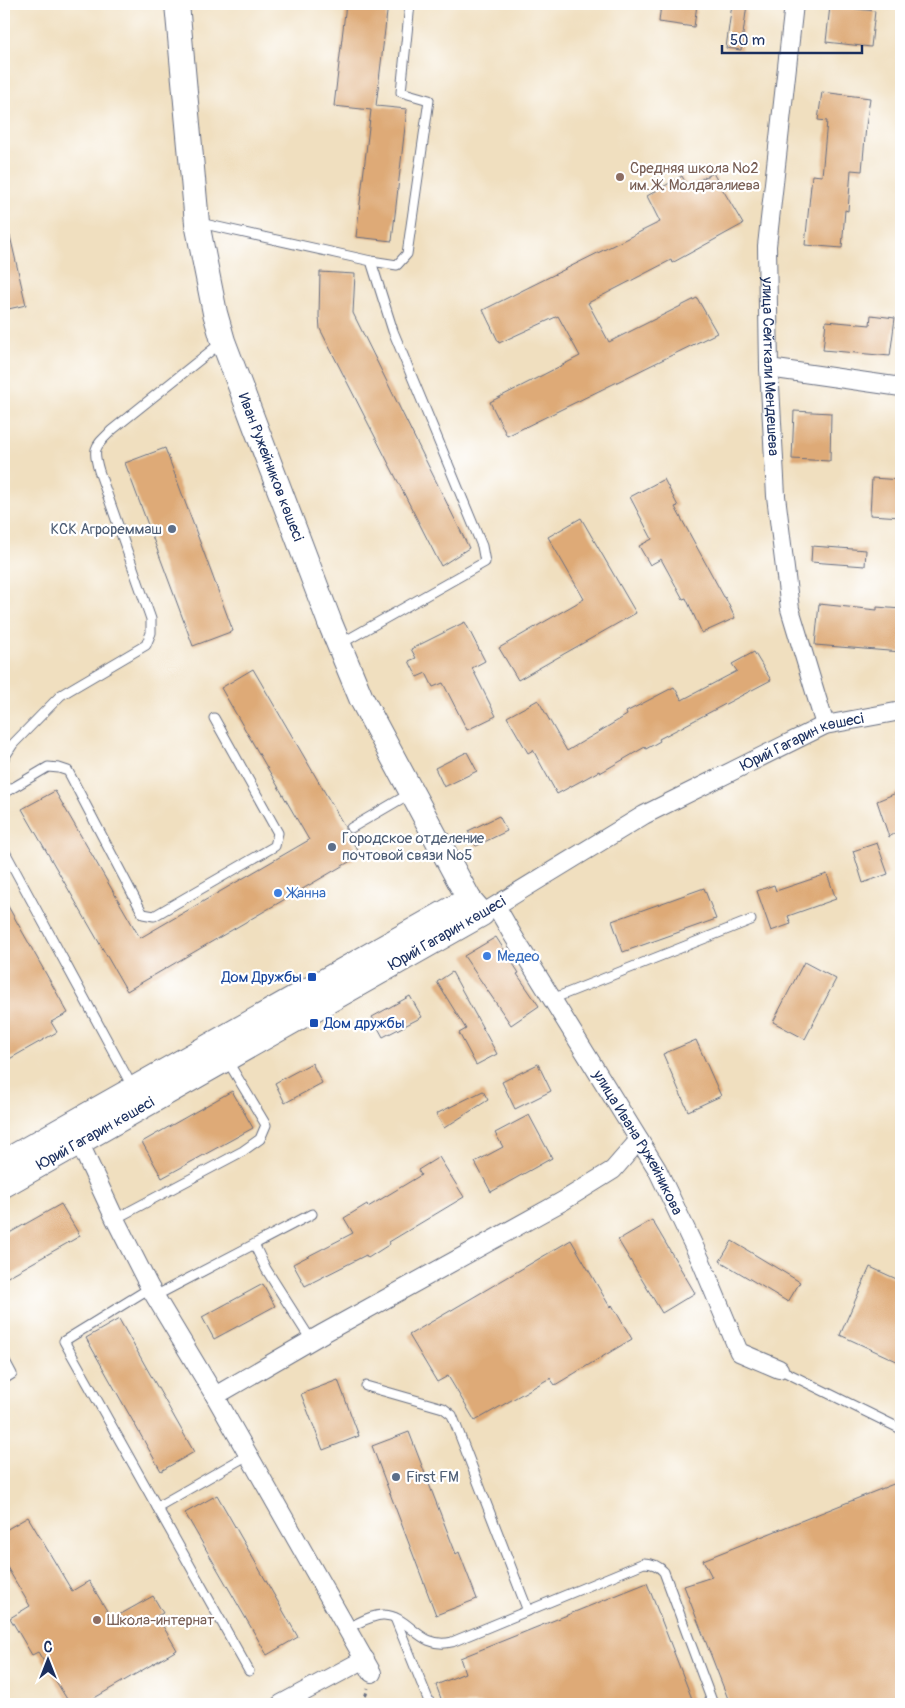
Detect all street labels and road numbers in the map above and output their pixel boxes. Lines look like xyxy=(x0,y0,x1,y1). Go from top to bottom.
street label: улица Сейткали Мендешева xyxy=(757,276,783,456)
street label: Иван Ружейников көшесі xyxy=(234,390,308,544)
street label: Юрий Гагарин көшесі xyxy=(737,709,866,776)
street label: Юрий Гагарин көшесі xyxy=(385,892,510,975)
street label: улица Ивана Ружейникова xyxy=(588,1066,687,1218)
street label: Юрий Гагарин көшесі xyxy=(33,1093,158,1175)

